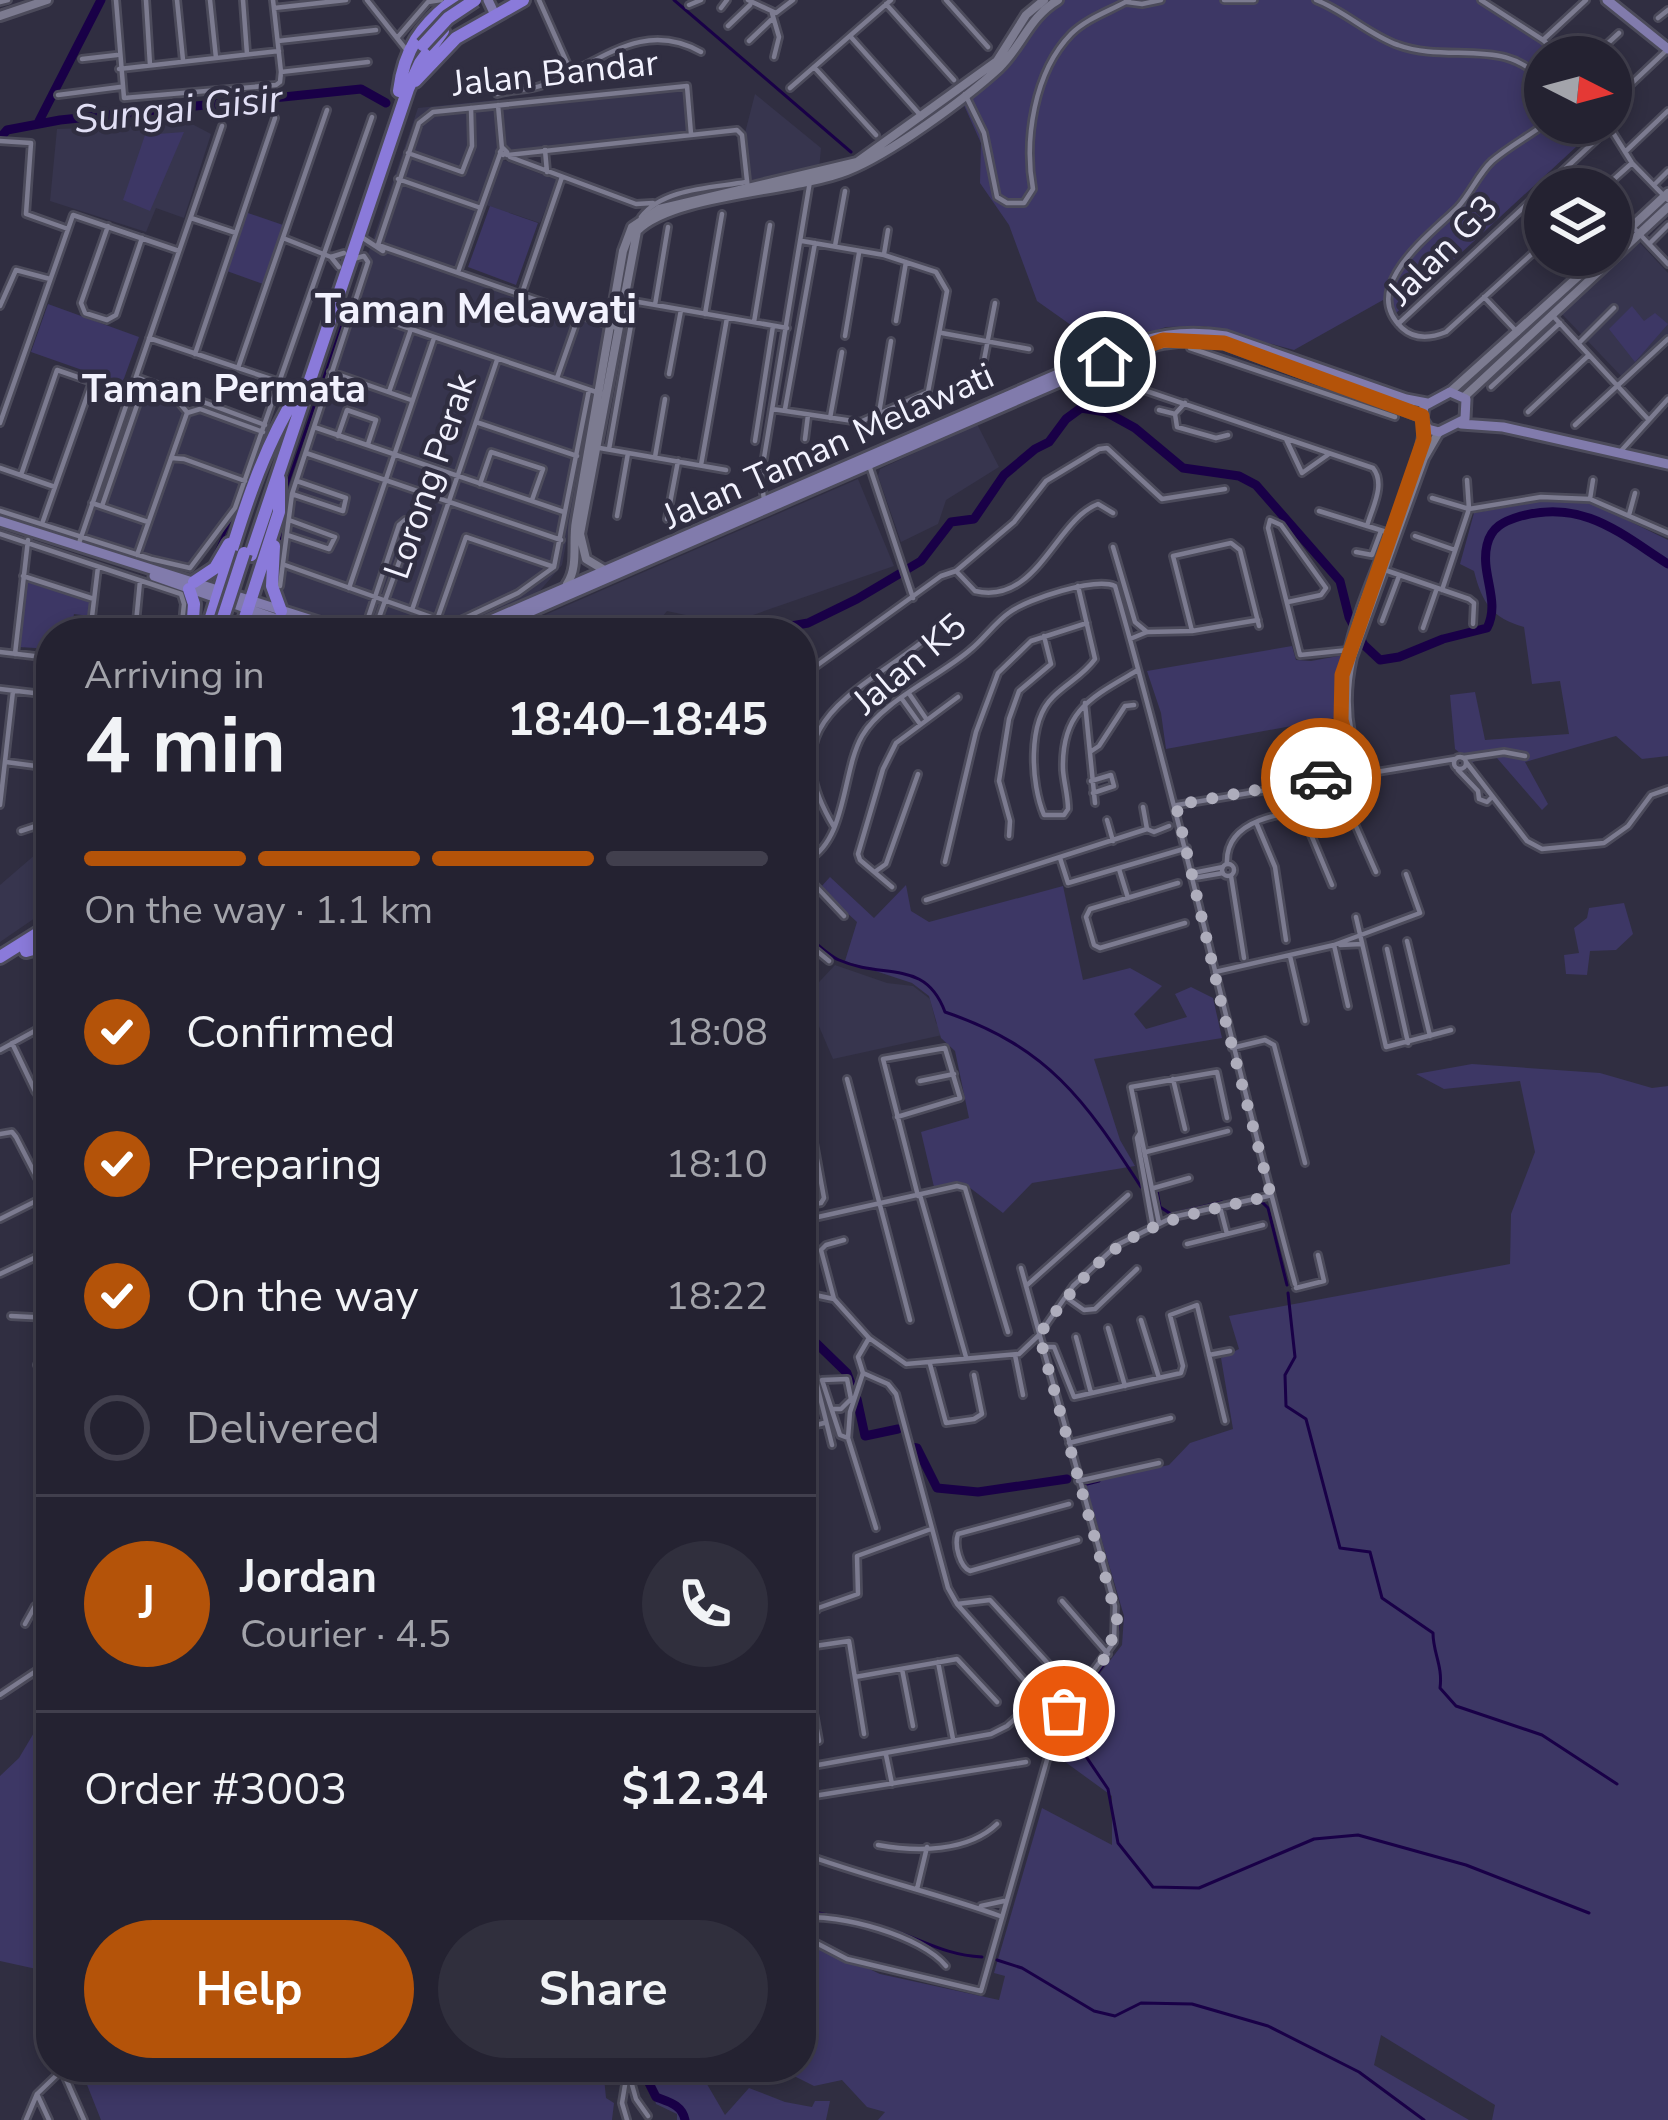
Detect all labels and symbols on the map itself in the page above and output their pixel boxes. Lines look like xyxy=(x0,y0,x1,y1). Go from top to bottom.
north arrow xyxy=(1524,36,1632,144)
street label: Jalan Bandar xyxy=(449,38,661,109)
water label: Sungai Gisir xyxy=(71,72,286,147)
street label: Jalan G3 xyxy=(1376,184,1509,317)
district label: Taman Melawati xyxy=(315,281,637,338)
pin xyxy=(1054,311,1156,413)
street label: Jalan Taman Melawati xyxy=(655,351,1002,542)
district label: Taman Permata xyxy=(82,363,366,416)
street label: Lorong Perak xyxy=(372,367,489,586)
street label: Jalan K5 xyxy=(842,602,977,727)
courier xyxy=(1261,718,1381,838)
pin xyxy=(1013,1660,1115,1762)

